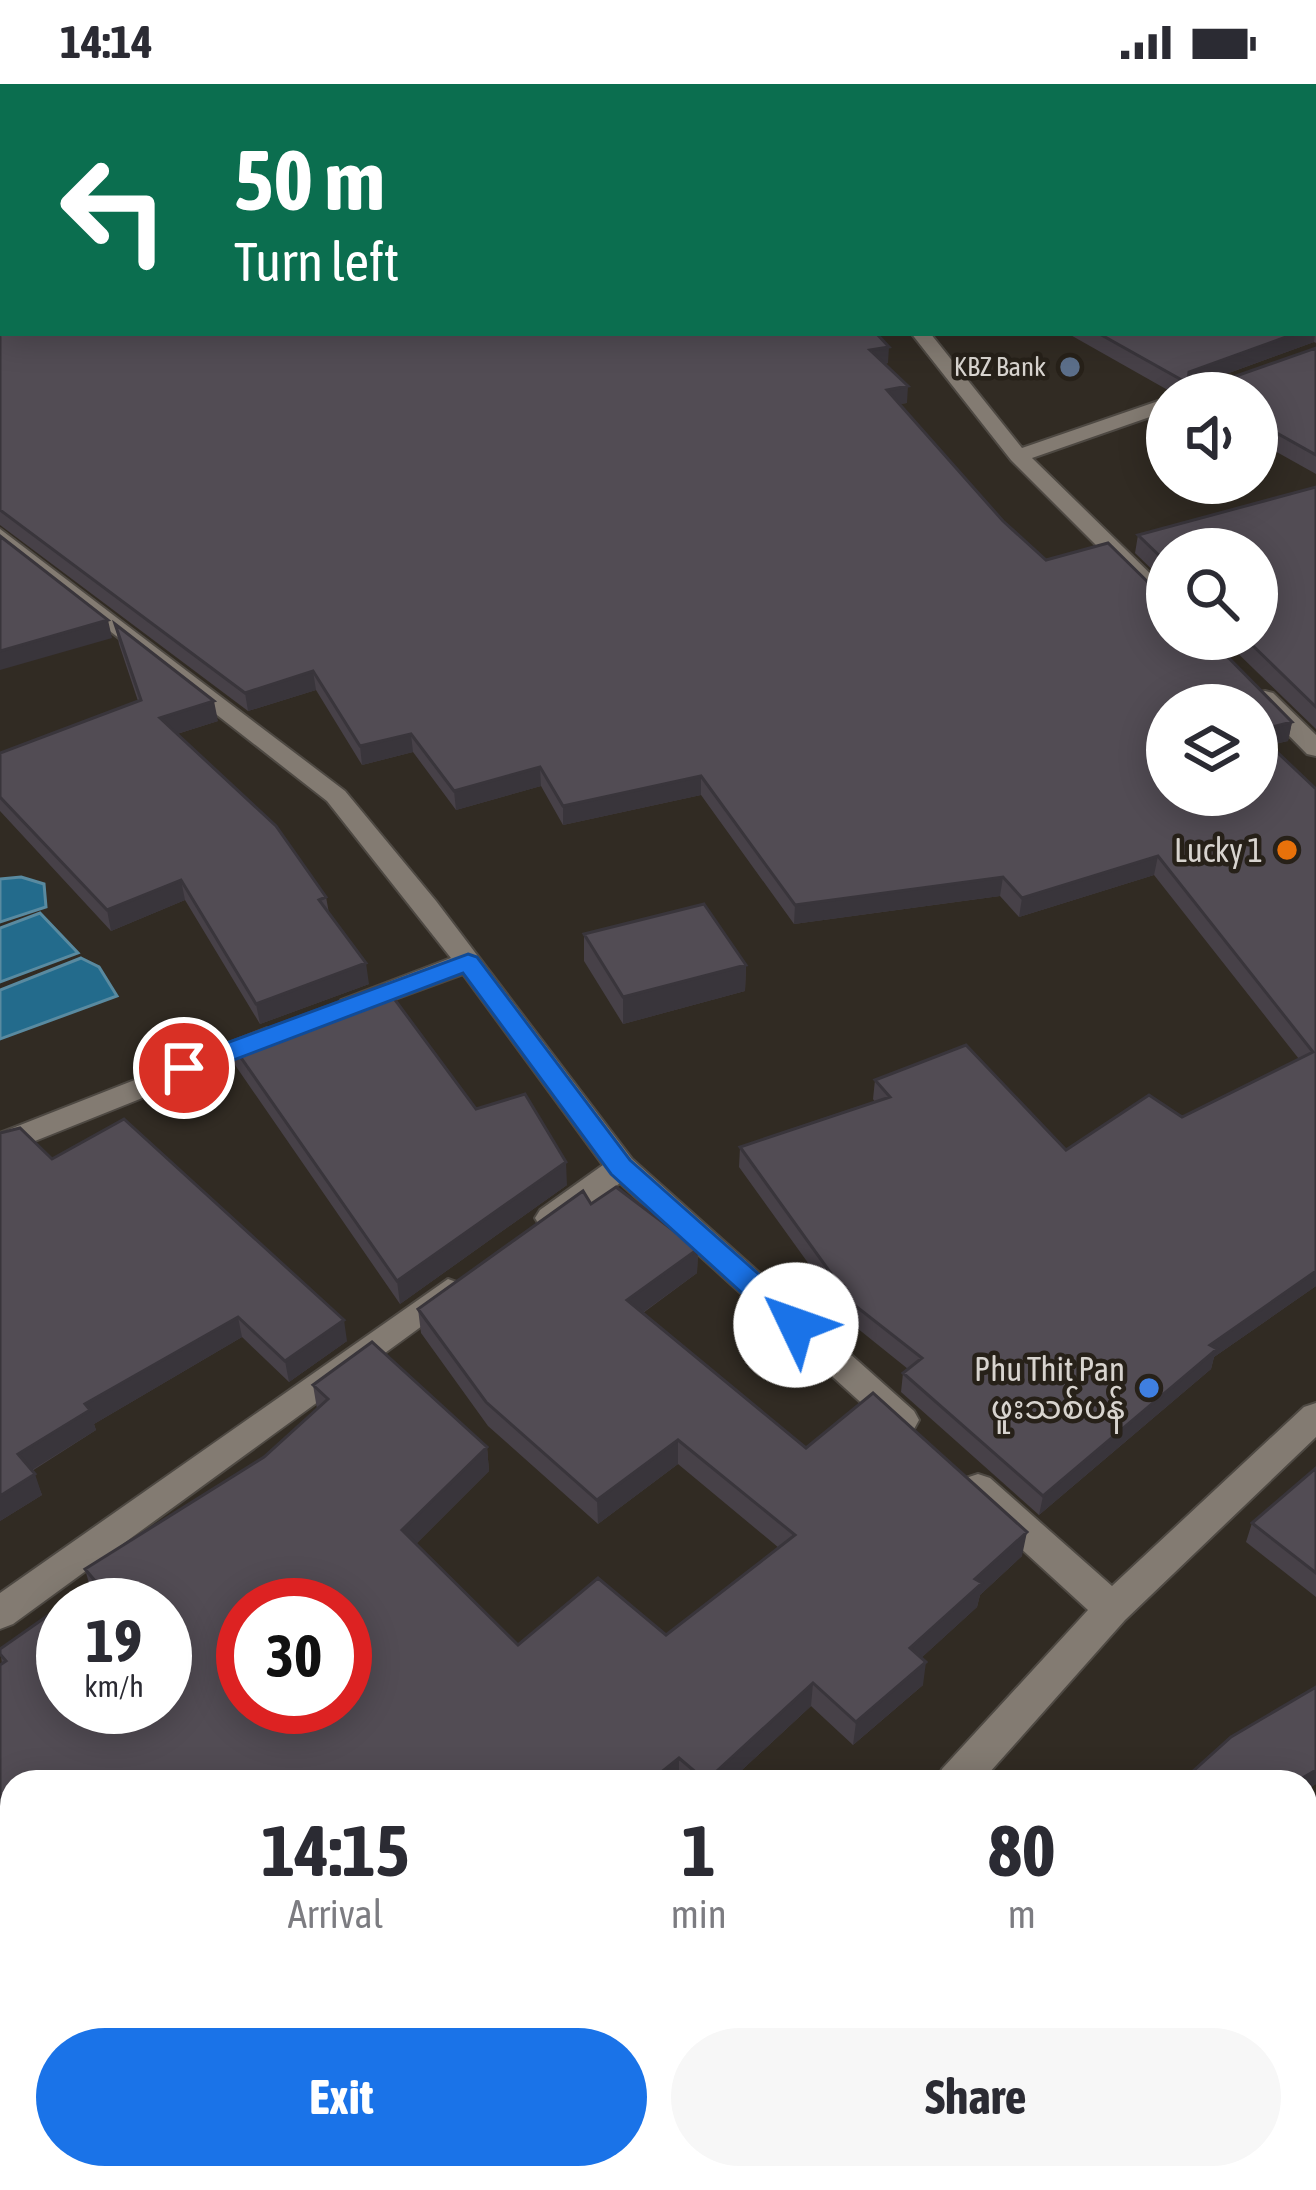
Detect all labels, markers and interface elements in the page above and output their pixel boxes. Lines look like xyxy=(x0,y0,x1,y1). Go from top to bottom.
text: 14:14 xyxy=(60,16,153,68)
icon: left xyxy=(36,132,192,288)
text: 50 m xyxy=(234,132,385,228)
text: Turn left xyxy=(234,231,399,292)
place label: KBZ Bank xyxy=(954,351,1046,382)
marker: KBZ Bank xyxy=(1057,354,1083,380)
map controls xyxy=(1146,372,1278,816)
button: sound xyxy=(1146,372,1278,504)
button: search xyxy=(1146,528,1278,660)
button: layers xyxy=(1146,684,1278,816)
place label: Lucky 1 xyxy=(1174,831,1263,869)
marker: Lucky 1 xyxy=(1274,837,1300,863)
pin xyxy=(133,1017,235,1119)
icon: arrive xyxy=(151,1035,217,1101)
position arrow xyxy=(733,1262,859,1388)
place label: Phu Thit Pan ဖူးသစ်ပန် xyxy=(974,1350,1125,1434)
marker: Phu Thit Pan ဖူးသစ်ပန် xyxy=(1136,1375,1162,1401)
speed limit sign: 30 xyxy=(216,1578,372,1734)
text: 19 xyxy=(86,1606,142,1675)
text: km/h xyxy=(84,1669,144,1703)
text: 14:15 xyxy=(261,1809,409,1891)
text: 1 xyxy=(682,1809,716,1891)
text: 80 xyxy=(988,1809,1056,1891)
text: Arrival xyxy=(288,1892,383,1936)
text: min xyxy=(671,1892,727,1936)
text: m xyxy=(1008,1892,1036,1936)
button: Exit xyxy=(36,2028,647,2166)
button: Share xyxy=(671,2028,1281,2166)

